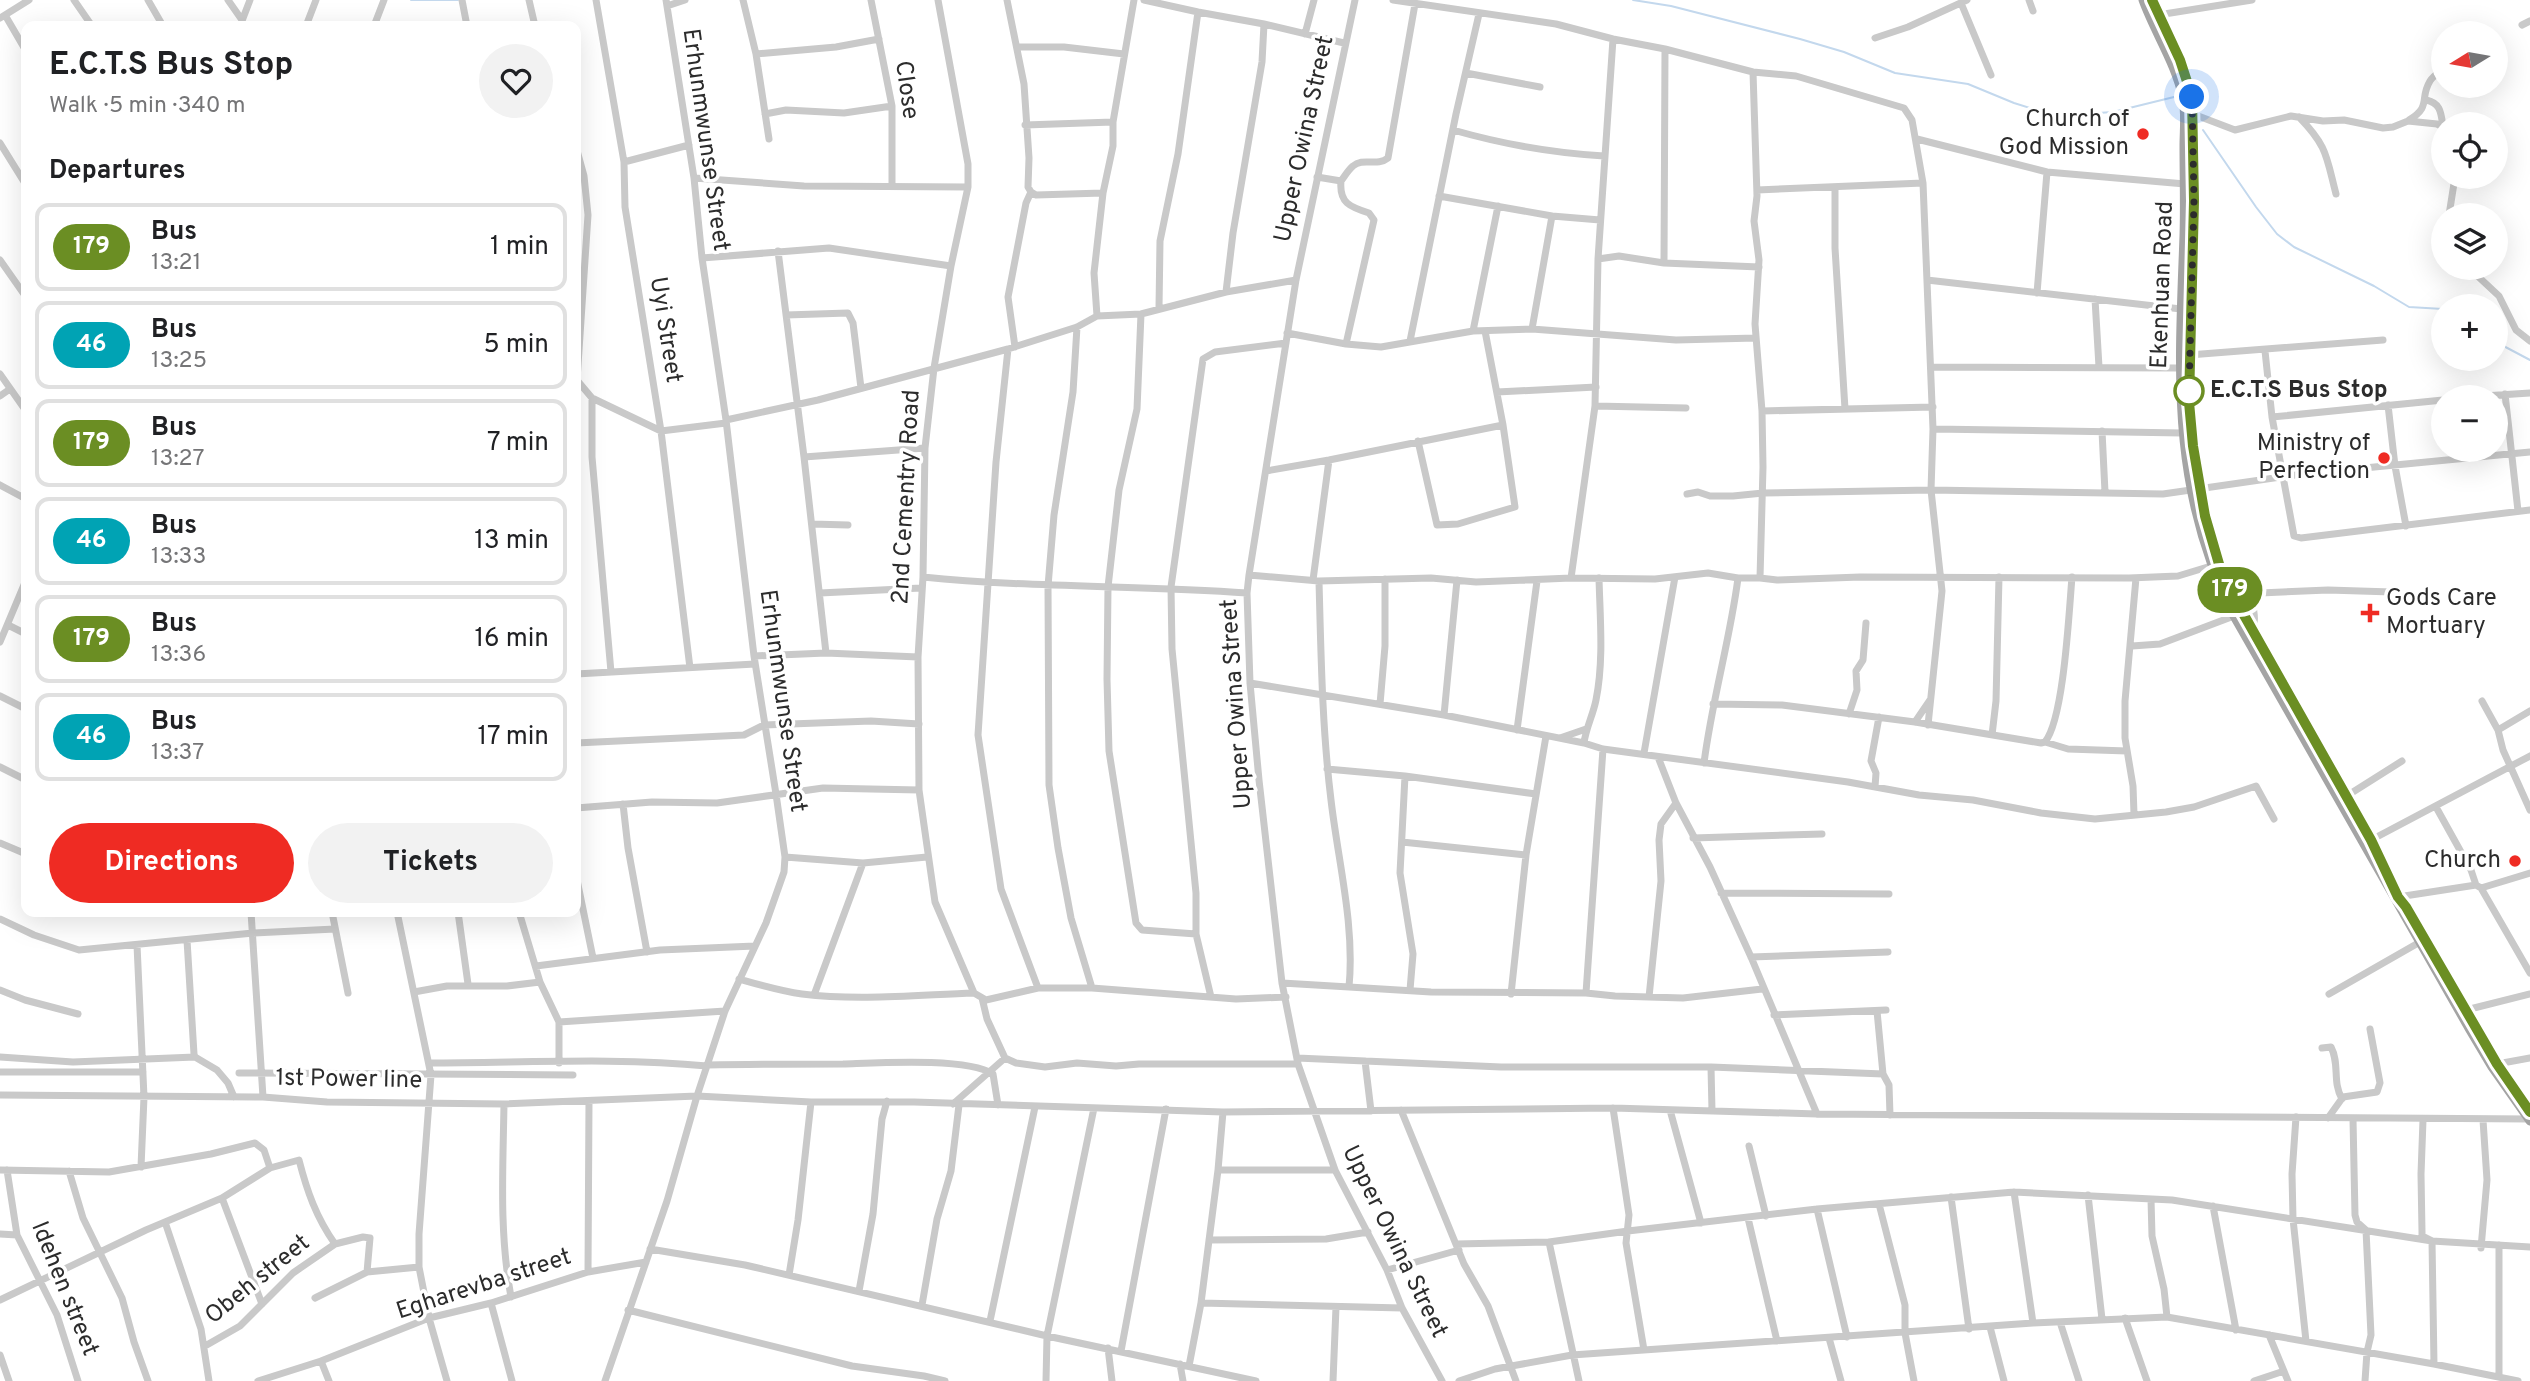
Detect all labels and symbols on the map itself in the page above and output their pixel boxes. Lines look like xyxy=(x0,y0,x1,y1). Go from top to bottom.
north arrow xyxy=(2431,21,2508,98)
street label: Erhunmwunse Street xyxy=(675,27,735,253)
street label: Upper Owina Street xyxy=(1268,33,1342,245)
street label: Close xyxy=(887,59,925,121)
your location xyxy=(2174,79,2209,114)
place label: Church of God Mission xyxy=(1999,105,2129,163)
marker: Church of God Mission xyxy=(2135,126,2151,142)
street label: Ekenhuan Road xyxy=(2145,201,2181,369)
street label: Uyi Street xyxy=(642,275,688,385)
marker: E.C.T.S Bus Stop xyxy=(2174,376,2204,406)
place label: E.C.T.S Bus Stop xyxy=(2210,376,2388,406)
street label: 2nd Cementry Road xyxy=(886,389,928,605)
place label: Ministry of Perfection xyxy=(2257,429,2370,487)
marker: Ministry of Perfection xyxy=(2376,450,2392,466)
line badge: 179 xyxy=(2190,567,2270,613)
place label: Gods Care Mortuary xyxy=(2386,584,2497,642)
street label: Erhunmwunse Street xyxy=(752,588,812,814)
street label: Upper Owina Street xyxy=(1215,598,1259,810)
marker: Gods Care Mortuary xyxy=(2360,603,2380,623)
place label: Church xyxy=(2424,846,2501,876)
marker: Church xyxy=(2507,853,2523,869)
street label: 1st Power line xyxy=(275,1064,423,1096)
street label: Upper Owina Street xyxy=(1334,1141,1454,1343)
street label: Idehen street xyxy=(23,1217,105,1361)
street label: Obeh street xyxy=(199,1229,317,1331)
street label: Egharevba street xyxy=(393,1243,575,1327)

